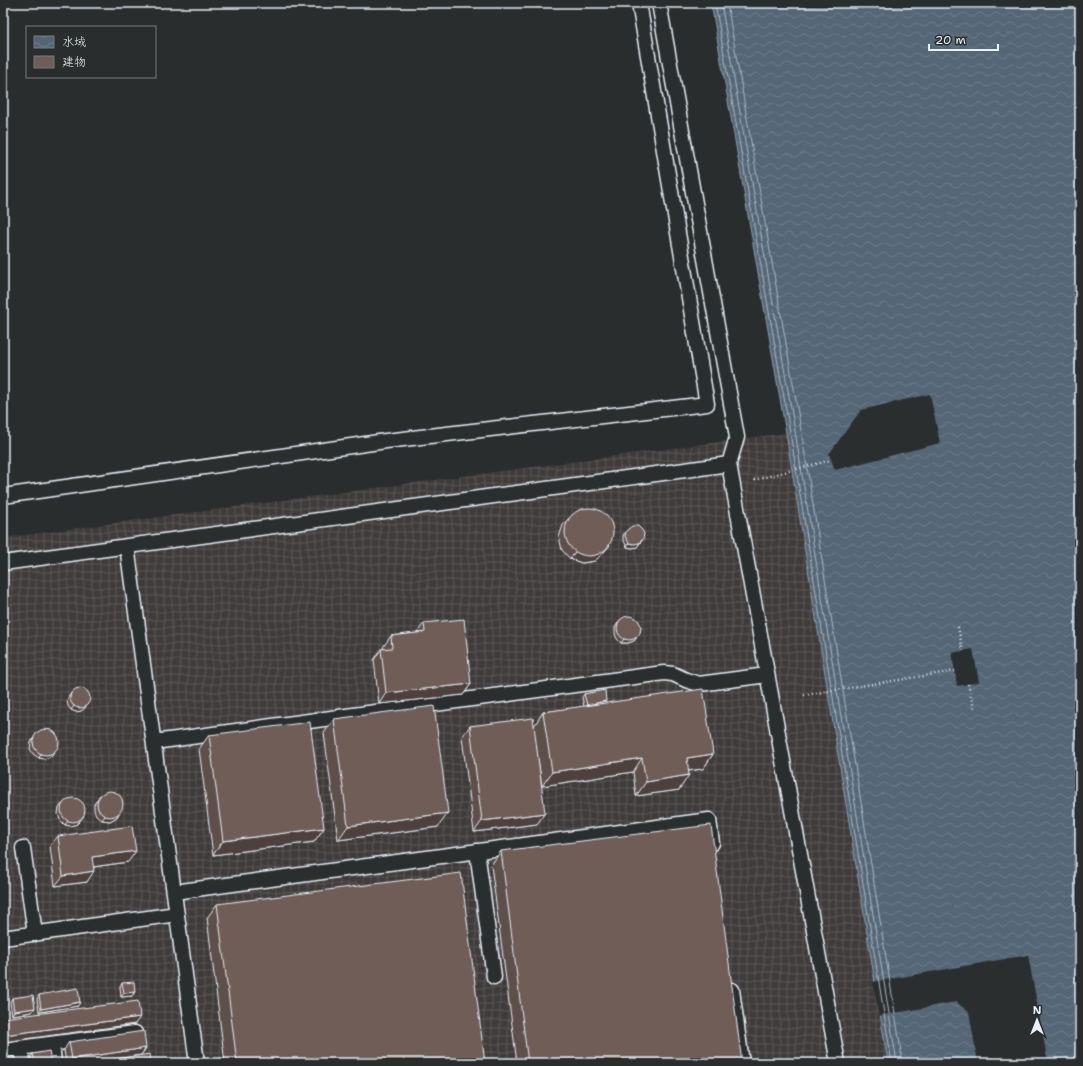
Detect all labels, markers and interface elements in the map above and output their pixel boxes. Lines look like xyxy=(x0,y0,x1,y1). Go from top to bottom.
legend xyxy=(26,26,156,78)
scale bar xyxy=(929,26,998,52)
text: 20 m xyxy=(935,32,966,48)
text: 水域 xyxy=(62,34,86,50)
text: 建物 xyxy=(62,54,86,70)
north arrow xyxy=(1017,1000,1057,1040)
text: N xyxy=(1033,1003,1042,1018)

